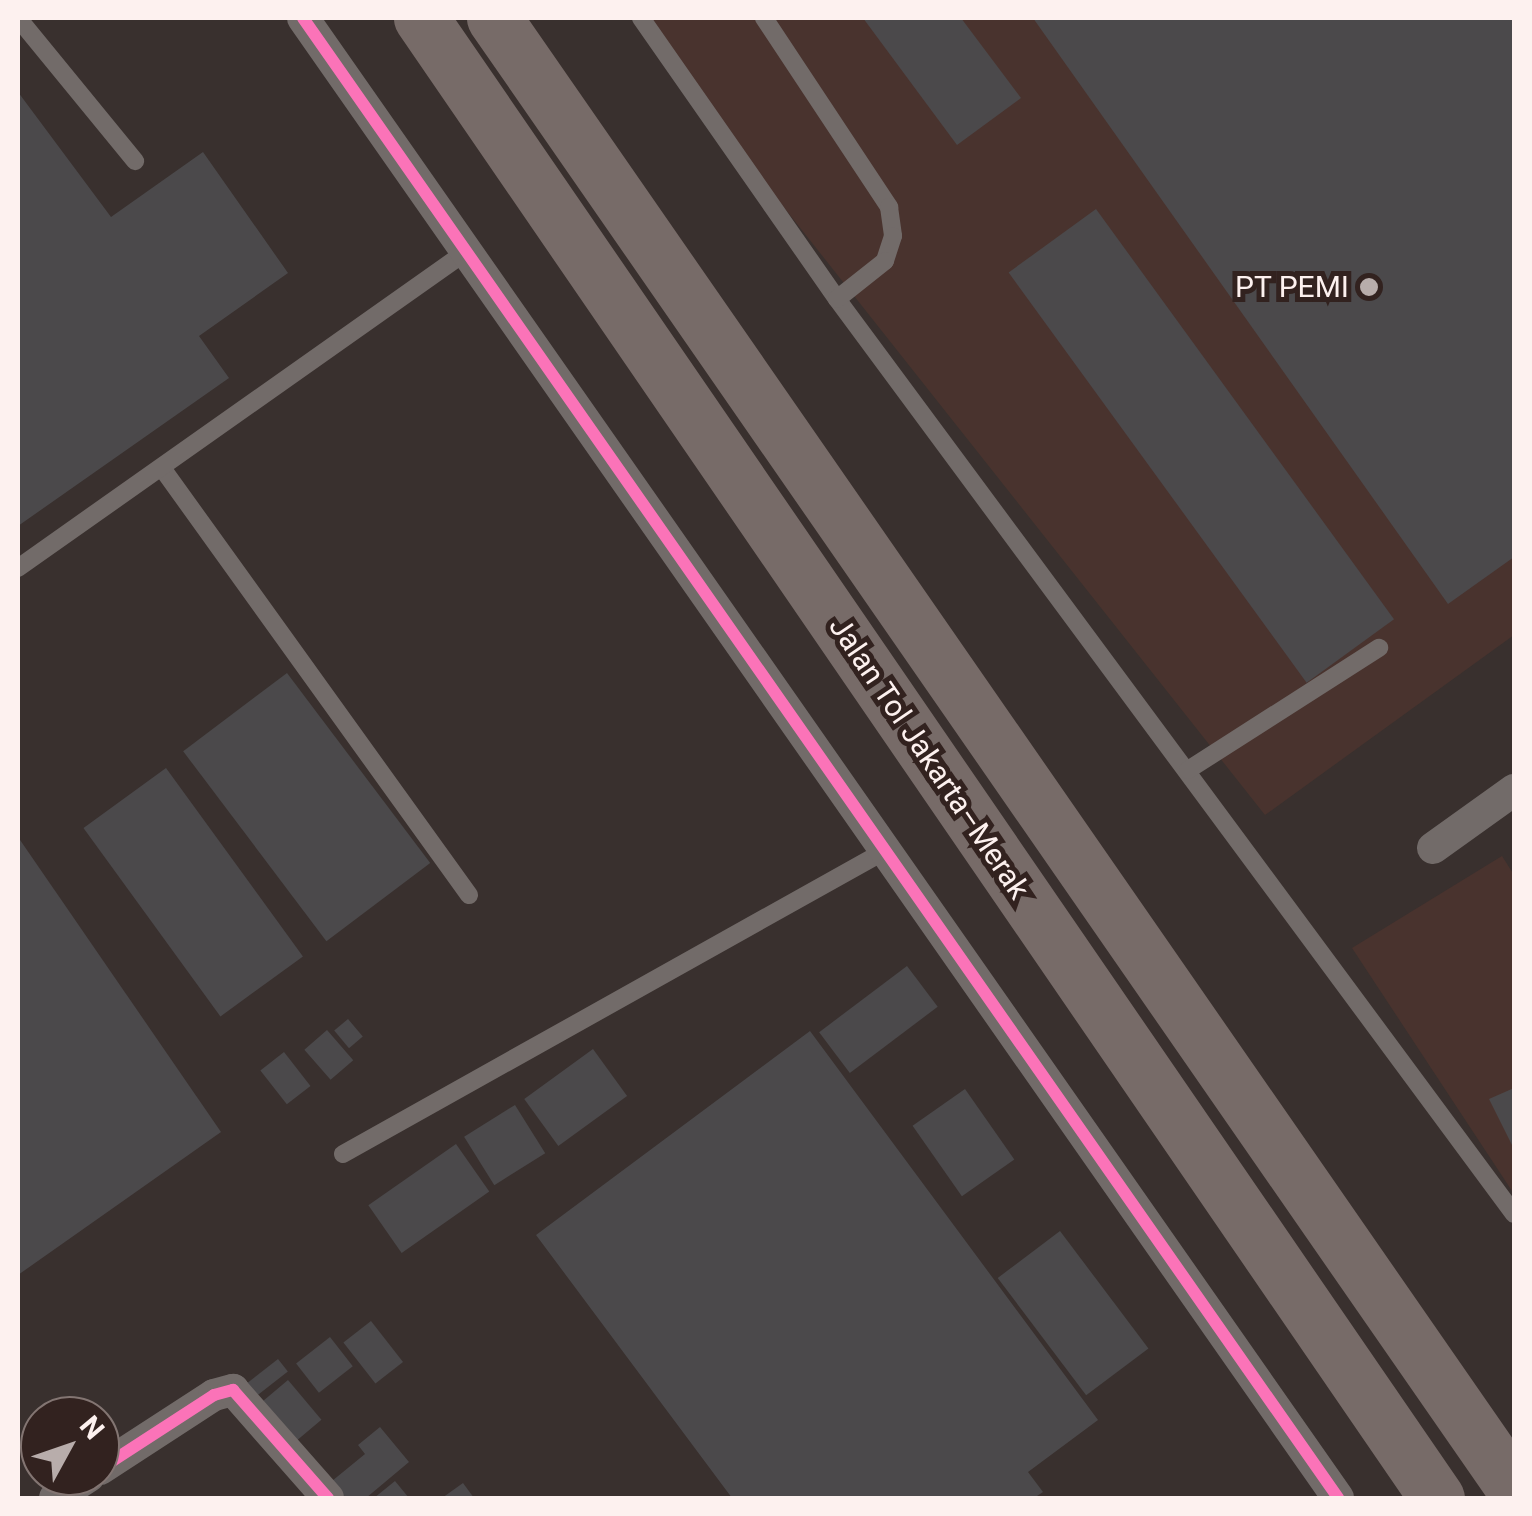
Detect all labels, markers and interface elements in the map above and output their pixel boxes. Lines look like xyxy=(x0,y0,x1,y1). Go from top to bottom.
place label: PT PEMI xyxy=(1234,269,1349,305)
marker: PT PEMI xyxy=(1358,276,1380,298)
street label: Jalan Tol Jakarta–Merak xyxy=(821,610,1037,906)
north arrow xyxy=(20,1396,120,1496)
text: N xyxy=(73,1409,111,1446)

